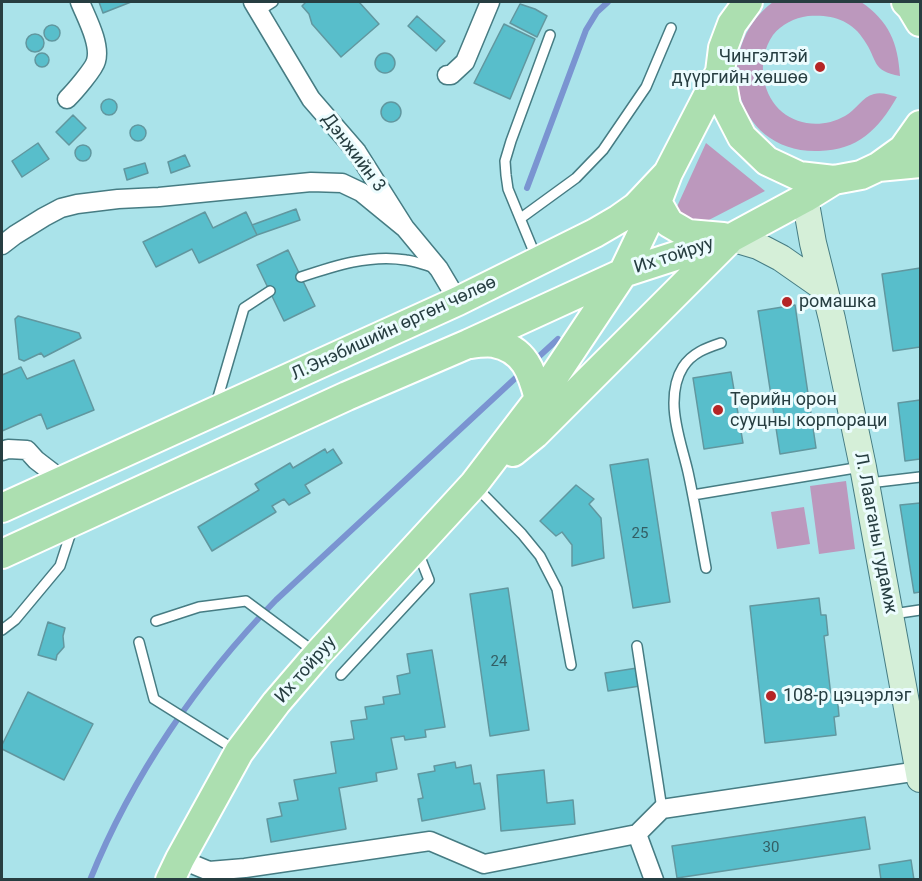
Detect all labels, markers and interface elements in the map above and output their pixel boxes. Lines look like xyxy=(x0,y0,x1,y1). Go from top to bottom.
place label: Чингэлтэй дүүргийн хөшөө xyxy=(672,46,808,88)
marker: Чингэлтэй дүүргийн хөшөө xyxy=(813,60,827,74)
street label: Дэнжийн 3 xyxy=(316,109,390,197)
street label: Их тойруу xyxy=(632,233,716,279)
street label: Л.Энэбишийн өргөн чөлөө xyxy=(288,272,500,386)
place label: ромашка xyxy=(799,291,877,313)
marker: ромашка xyxy=(780,295,794,309)
place label: Төрийн орон сууцны корпораци xyxy=(730,389,887,432)
marker: Төрийн орон сууцны корпораци xyxy=(711,403,725,417)
street label: Л. Лааганы гудамж xyxy=(849,451,901,615)
house number: 25 xyxy=(632,525,648,543)
street label: Их тойруу xyxy=(271,632,341,708)
house number: 24 xyxy=(491,653,507,671)
place label: 108-р цэцэрлэг xyxy=(783,685,911,707)
marker: 108-р цэцэрлэг xyxy=(764,689,778,703)
house number: 30 xyxy=(763,839,779,857)

